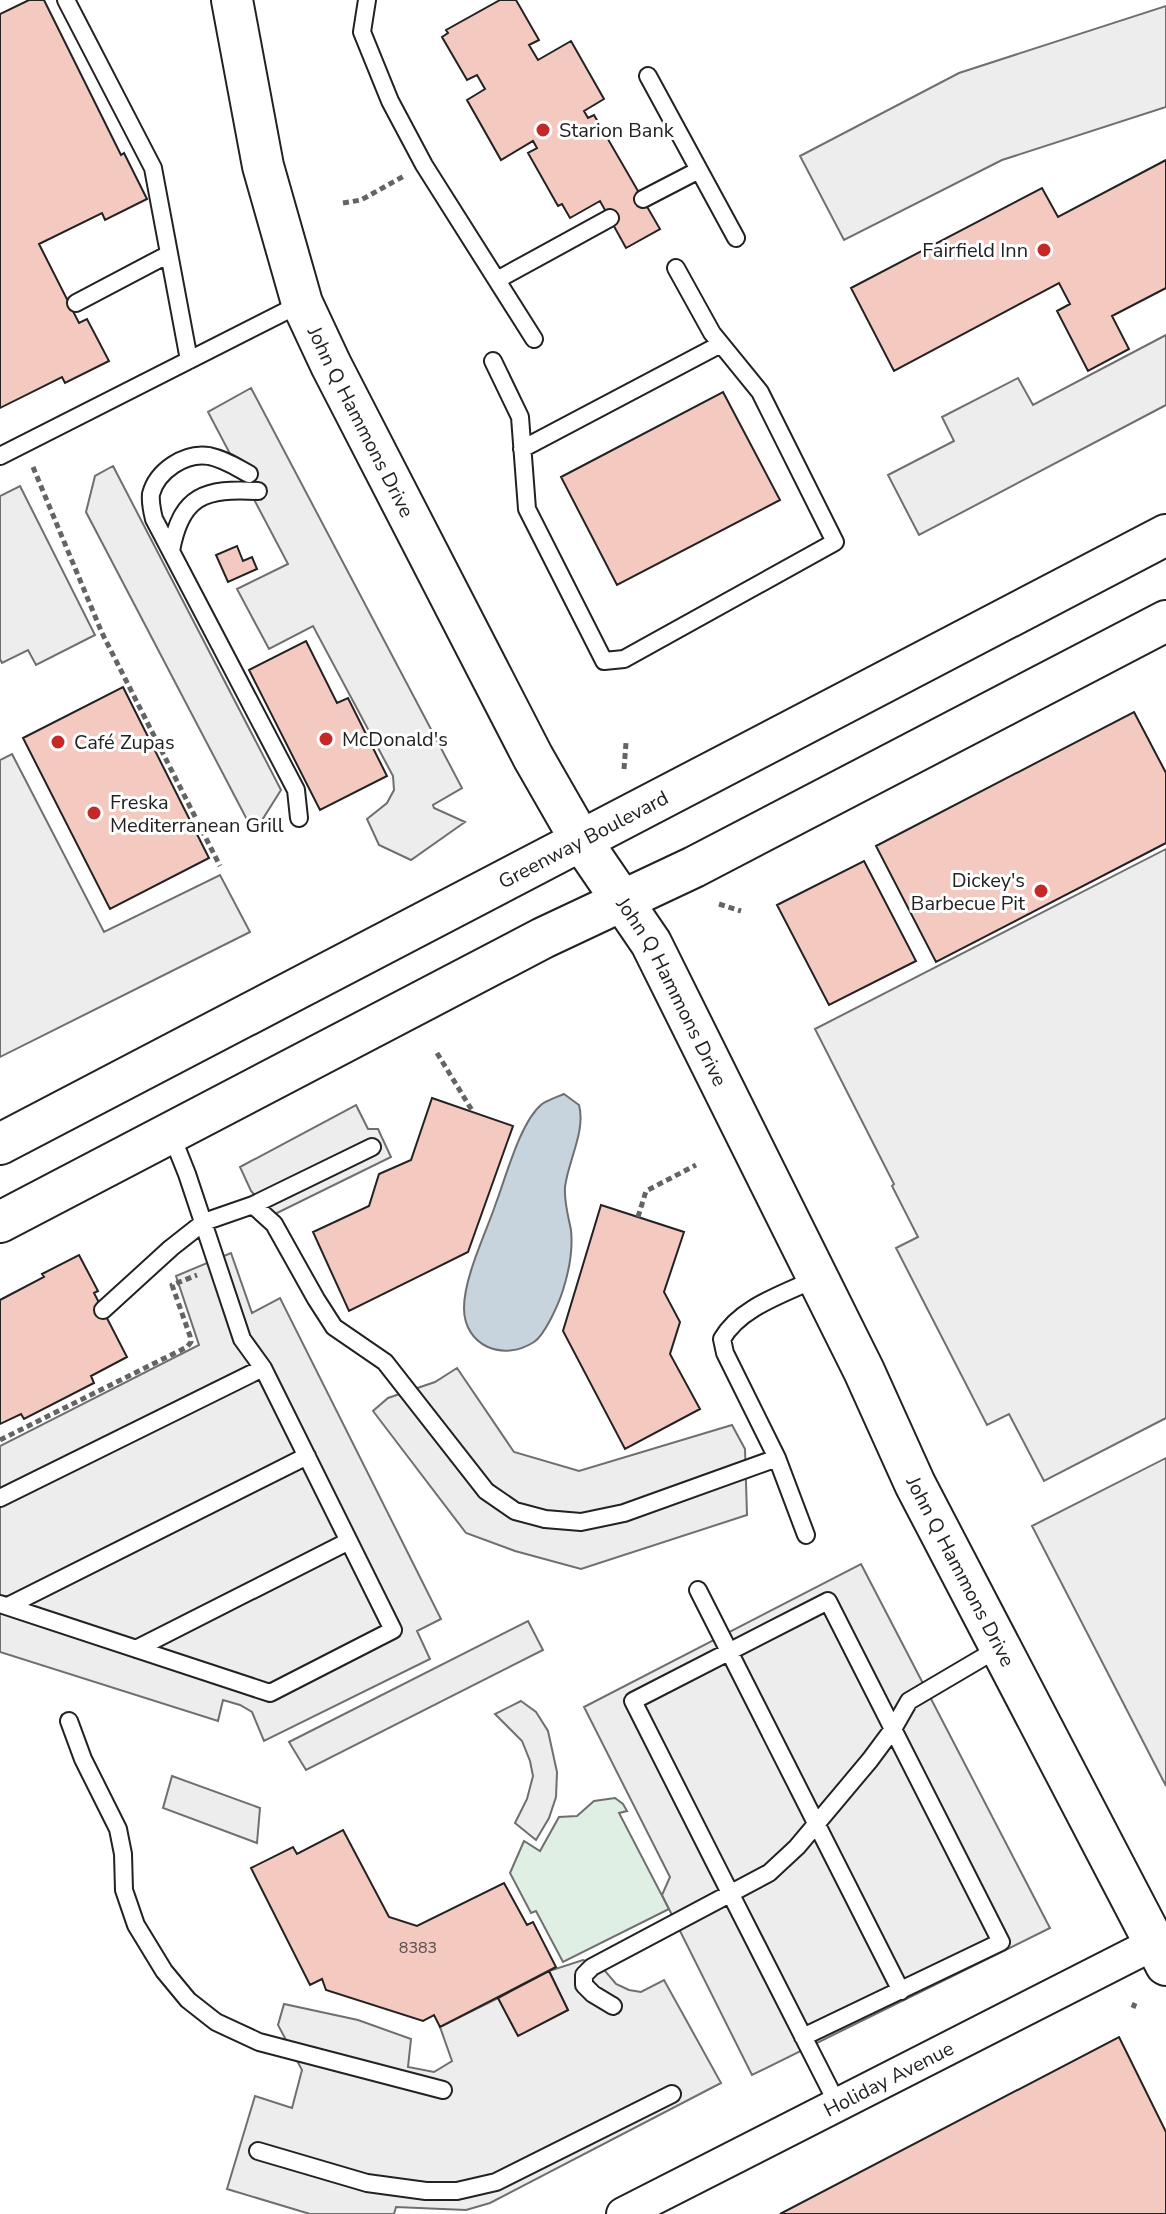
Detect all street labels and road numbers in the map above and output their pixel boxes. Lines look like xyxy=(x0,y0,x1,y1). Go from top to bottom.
street label: John Q Hammons Drive xyxy=(300,321,420,522)
street label: Greenway Boulevard xyxy=(494,784,673,895)
street label: John Q Hammons Drive xyxy=(609,891,733,1091)
street label: John Q Hammons Drive xyxy=(899,1472,1021,1671)
street label: Holiday Avenue xyxy=(819,2035,958,2124)

